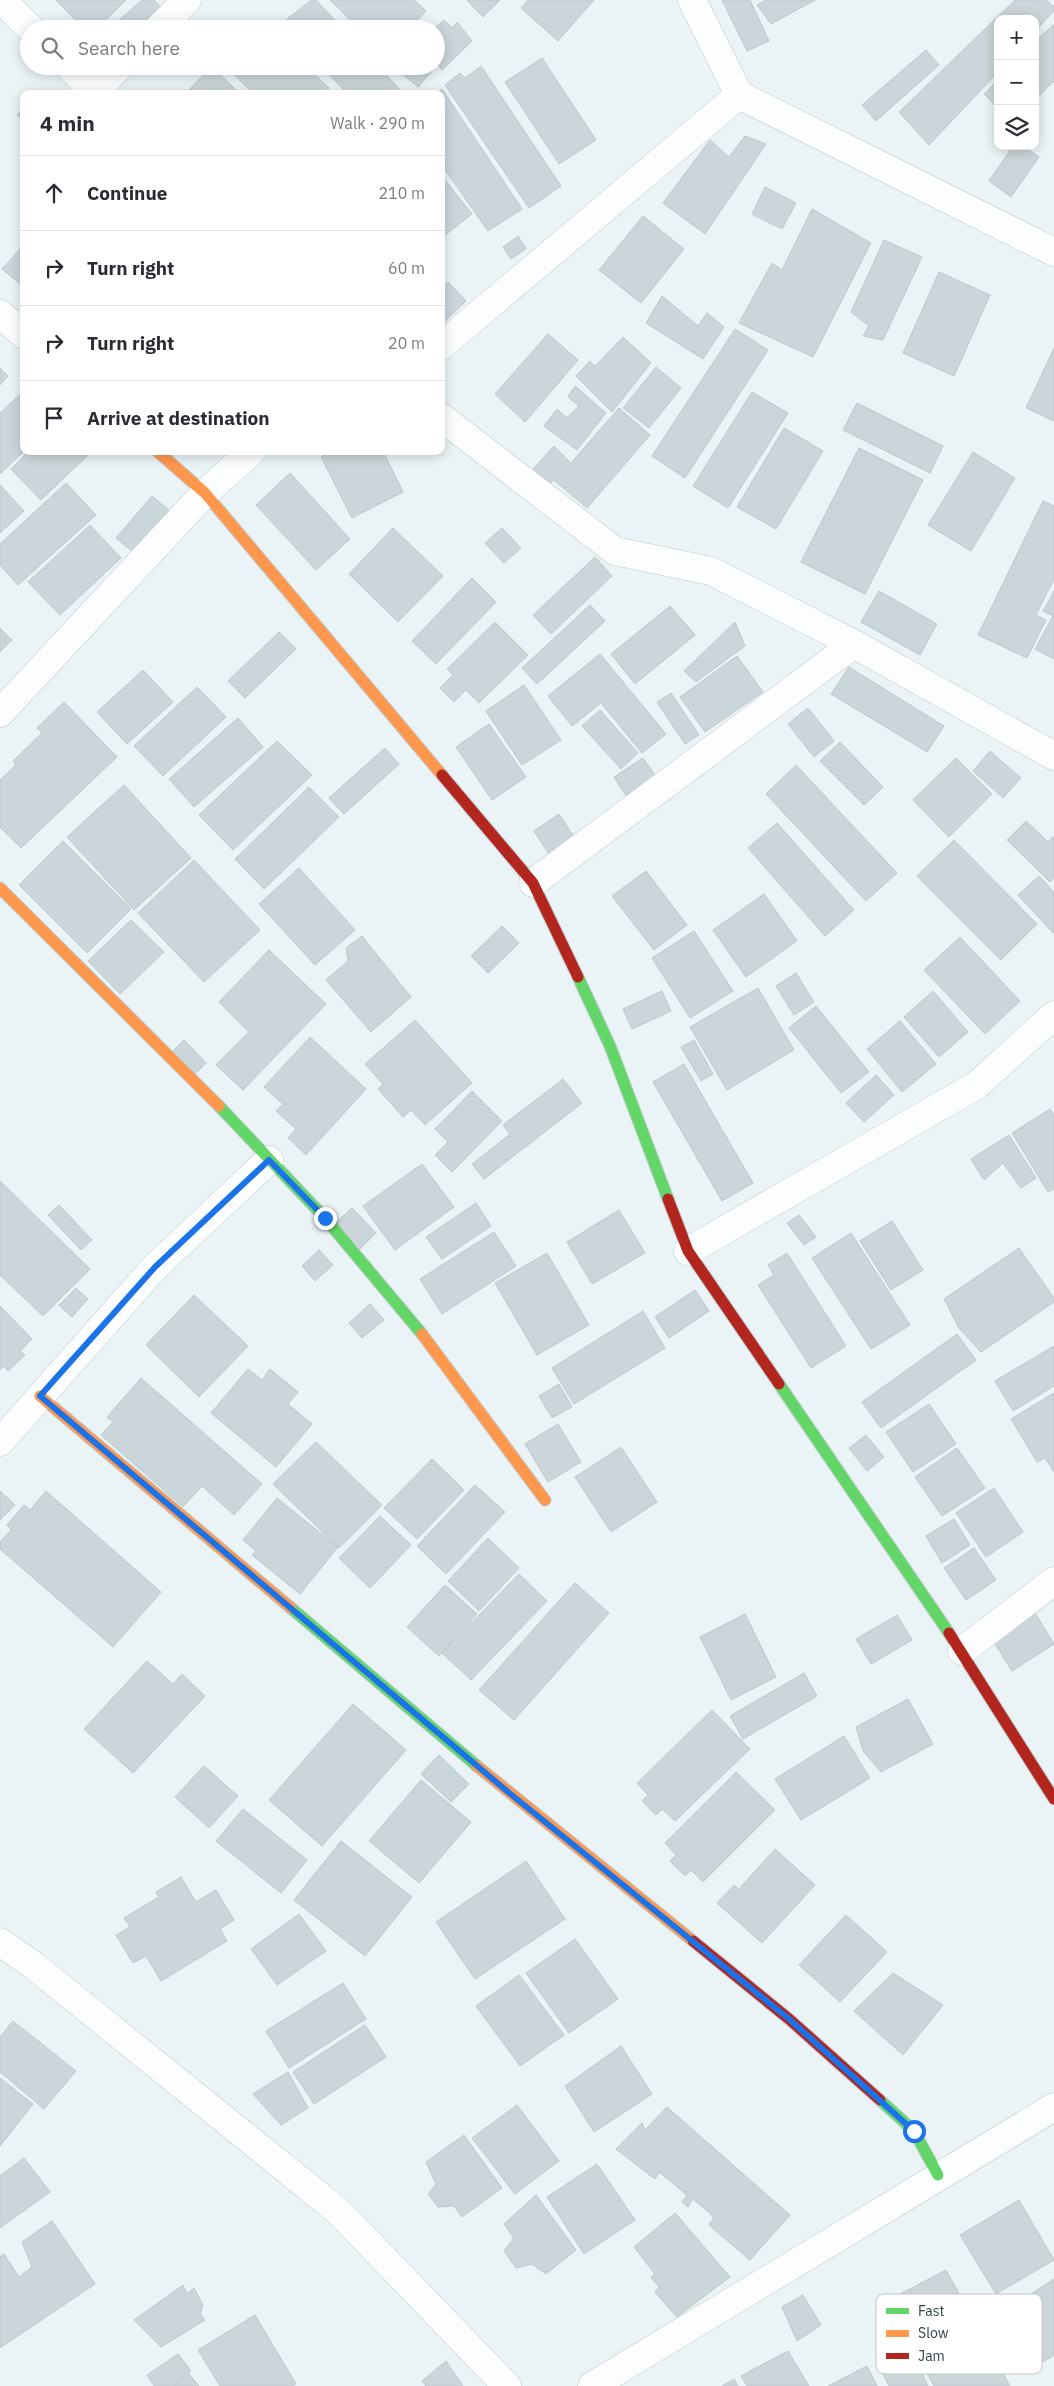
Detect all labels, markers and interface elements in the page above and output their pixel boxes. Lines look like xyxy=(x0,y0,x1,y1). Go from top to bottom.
map controls xyxy=(994,15,1039,150)
button: + xyxy=(994,15,1039,60)
search box xyxy=(20,20,445,75)
icon: search xyxy=(38,34,66,62)
text: Search here xyxy=(78,36,180,60)
button: − xyxy=(994,60,1039,105)
button: layers xyxy=(994,105,1039,150)
text: 4 min xyxy=(40,109,95,137)
text: Walk · 290 m xyxy=(330,113,425,133)
icon: ahead xyxy=(40,179,68,207)
text: Continue xyxy=(87,181,167,205)
text: 210 m xyxy=(378,183,425,203)
icon: right xyxy=(40,254,68,282)
text: Turn right xyxy=(87,256,174,280)
text: 60 m xyxy=(388,258,425,278)
icon: right xyxy=(40,329,68,357)
text: Turn right xyxy=(87,331,174,355)
text: 20 m xyxy=(388,333,425,353)
icon: arrive xyxy=(40,404,68,432)
text: Arrive at destination xyxy=(87,406,270,430)
route end xyxy=(314,1207,337,1230)
route start xyxy=(903,2120,926,2143)
legend xyxy=(876,2294,1042,2374)
text: Fast xyxy=(918,2302,944,2320)
text: Slow xyxy=(918,2324,949,2342)
text: Jam xyxy=(918,2347,945,2365)

